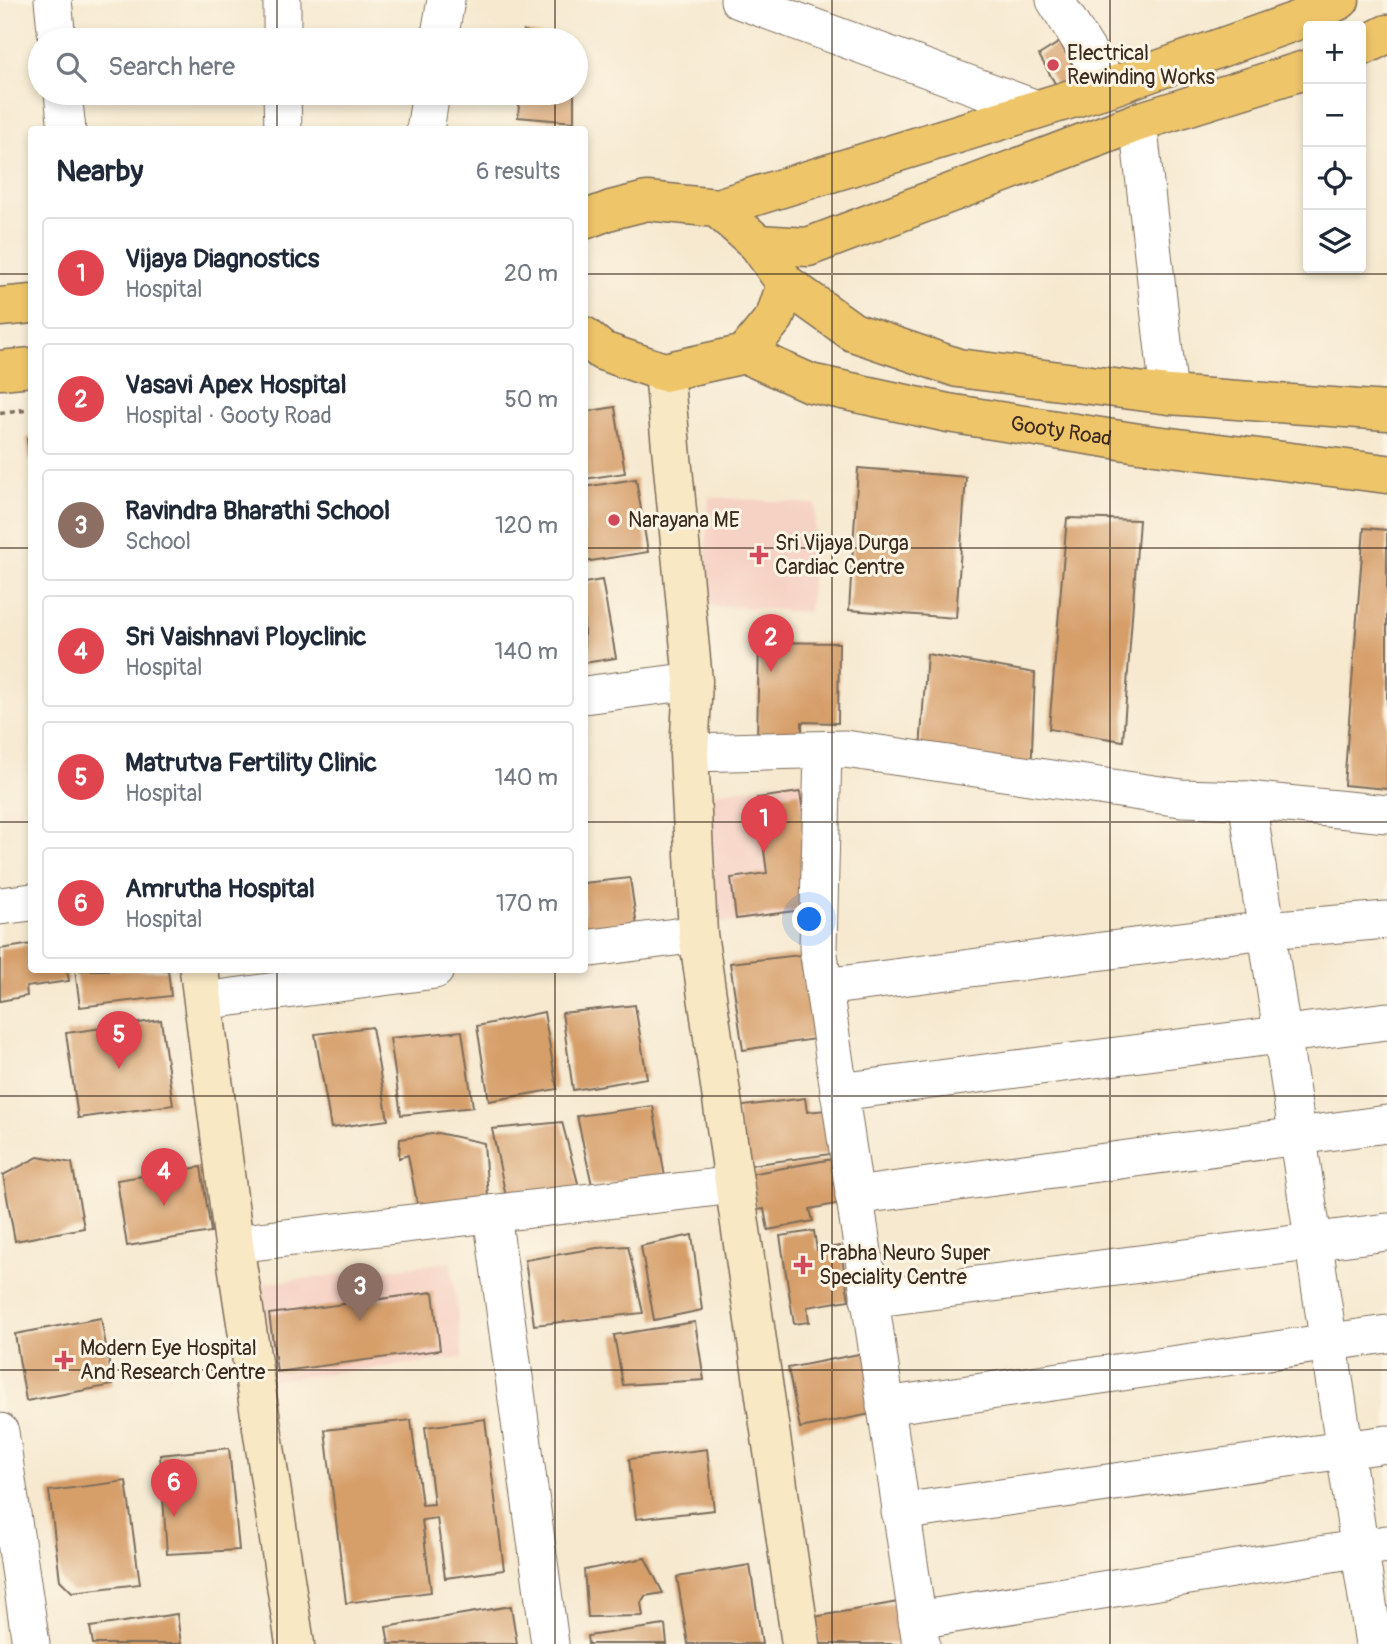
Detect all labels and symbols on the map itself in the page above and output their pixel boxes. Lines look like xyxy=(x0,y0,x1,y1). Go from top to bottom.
place label: Electrical Rewinding Works xyxy=(1067,40,1215,91)
marker: Electrical Rewinding Works xyxy=(1045,57,1061,73)
street label: Gooty Road xyxy=(1009,410,1114,452)
place label: Narayana ME xyxy=(628,507,740,534)
marker: Narayana ME xyxy=(606,512,622,528)
place label: Sri Vijaya Durga Cardiac Centre xyxy=(775,530,909,581)
marker: Sri Vijaya Durga Cardiac Centre xyxy=(749,545,769,565)
pin: 2 xyxy=(748,614,794,672)
pin: 1 xyxy=(741,795,787,853)
your location xyxy=(792,902,826,936)
pin: 5 xyxy=(96,1011,142,1069)
pin: 4 xyxy=(141,1148,187,1206)
place label: Prabha Neuro Super Speciality Centre xyxy=(819,1240,991,1291)
marker: Prabha Neuro Super Speciality Centre xyxy=(793,1255,813,1275)
pin: 3 xyxy=(337,1263,383,1321)
place label: Modern Eye Hospital And Research Centre xyxy=(80,1335,266,1386)
marker: Modern Eye Hospital And Research Centre xyxy=(54,1350,74,1370)
pin: 6 xyxy=(151,1459,197,1517)

